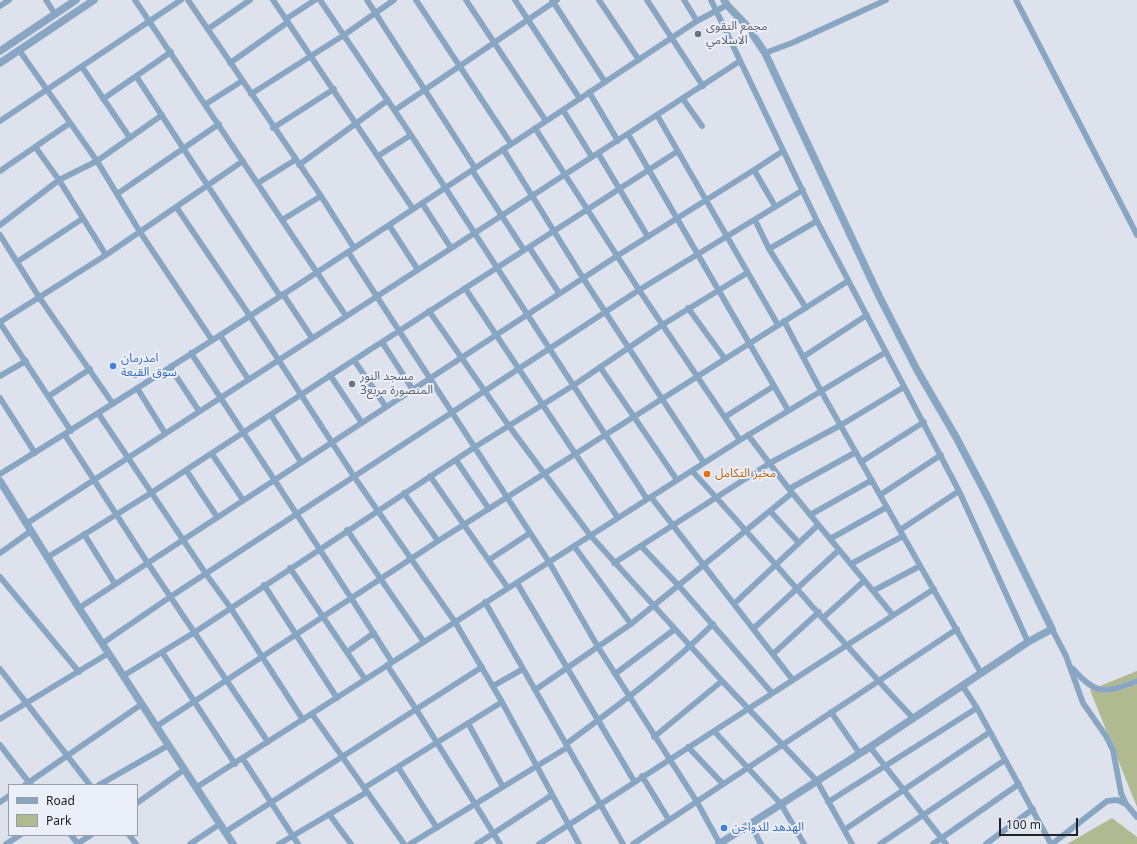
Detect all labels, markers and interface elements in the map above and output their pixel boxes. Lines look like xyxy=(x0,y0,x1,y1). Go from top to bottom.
place label: مجمع التقوى الاسلامي xyxy=(706,20,768,48)
marker: مجمع التقوى الاسلامي xyxy=(693,29,703,39)
place label: امدرمان سوق القيعة xyxy=(121,352,177,380)
marker: امدرمان سوق القيعة xyxy=(108,361,118,371)
place label: مسجد النور المنصورة مربع3 xyxy=(360,370,433,398)
marker: مسجد النور المنصورة مربع3 xyxy=(347,379,357,389)
place label: مخبز التكامل xyxy=(715,467,776,481)
marker: مخبز التكامل xyxy=(702,469,712,479)
legend xyxy=(8,784,138,836)
text: Road xyxy=(46,792,75,809)
scale bar xyxy=(1001,810,1080,836)
text: Park xyxy=(46,812,71,829)
text: 100 m xyxy=(1006,816,1041,833)
place label: الهدهد للدواجن xyxy=(732,821,804,835)
marker: الهدهد للدواجن xyxy=(719,823,729,833)

